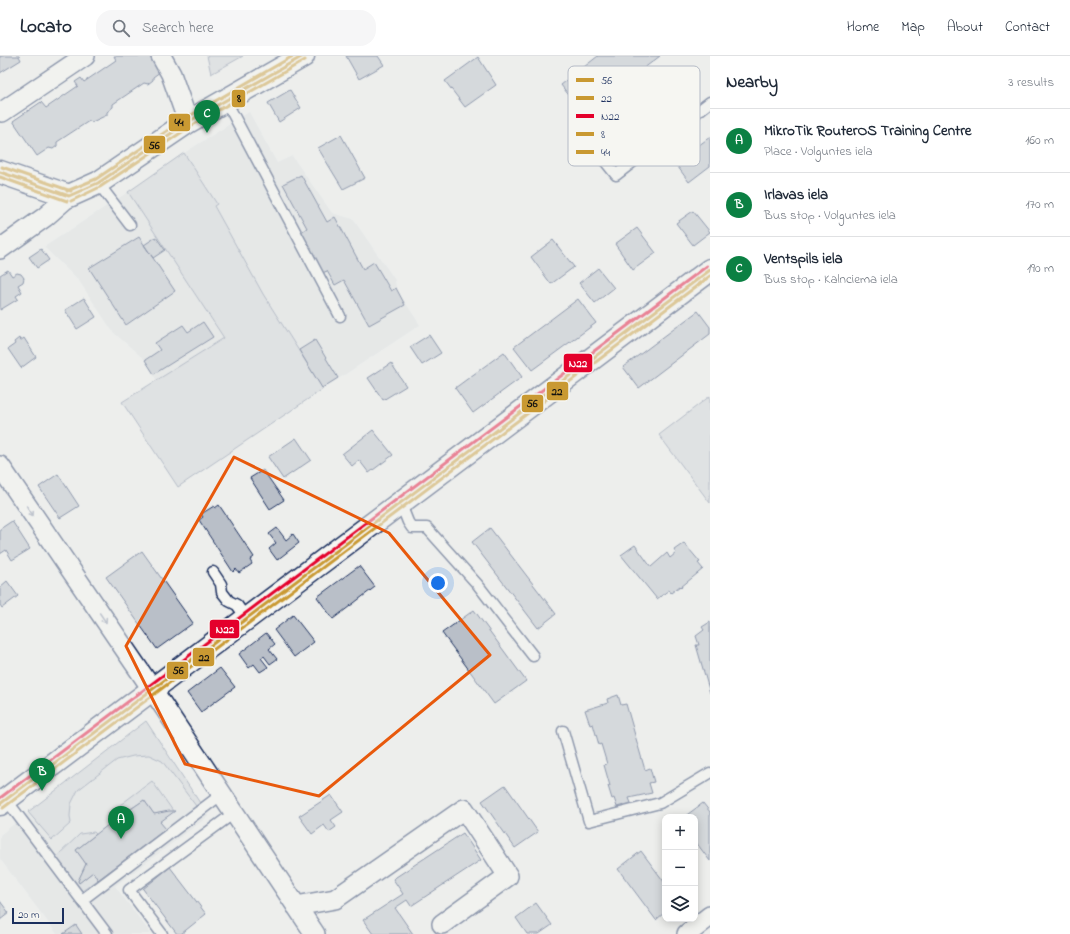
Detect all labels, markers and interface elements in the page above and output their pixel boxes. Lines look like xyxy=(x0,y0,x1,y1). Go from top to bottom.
search box xyxy=(96,10,376,46)
text: Locato xyxy=(20,14,72,41)
icon: search xyxy=(110,17,132,39)
text: Search here xyxy=(142,17,214,39)
text: Home xyxy=(847,17,879,38)
text: Map xyxy=(901,17,925,38)
text: About xyxy=(947,17,983,38)
text: Contact xyxy=(1005,17,1050,38)
legend xyxy=(568,66,700,166)
text: Nearby xyxy=(726,70,778,95)
text: 56 xyxy=(601,73,612,89)
text: 3 results xyxy=(1008,73,1054,92)
line badge: 8 xyxy=(231,89,246,108)
text: 8 xyxy=(236,91,242,107)
text: 22 xyxy=(601,91,612,107)
pin: C xyxy=(194,100,220,133)
text: N22 xyxy=(601,109,620,125)
line badge: 44 xyxy=(168,113,191,132)
text: 44 xyxy=(173,115,184,131)
text: MikroTik RouterOS Training Centre xyxy=(764,120,972,142)
text: 8 xyxy=(601,127,605,143)
text: A xyxy=(735,131,743,150)
text: 160 m xyxy=(1025,131,1054,150)
line badge: 56 xyxy=(143,135,166,154)
text: 56 xyxy=(148,138,160,154)
text: Place · Volguntes iela xyxy=(764,142,873,161)
text: 44 xyxy=(601,145,611,161)
text: Irlavas iela xyxy=(764,184,828,206)
text: B xyxy=(735,195,743,214)
text: 170 m xyxy=(1026,195,1054,214)
text: Bus stop · Volguntes iela xyxy=(764,206,896,225)
text: Ventspils iela xyxy=(764,248,843,270)
text: C xyxy=(735,259,743,278)
text: 190 m xyxy=(1027,259,1054,278)
text: Bus stop · Kalnciema iela xyxy=(764,270,898,289)
line badge: N22 xyxy=(563,353,593,373)
text: N22 xyxy=(569,356,588,372)
line badge: 22 xyxy=(546,381,569,401)
text: 22 xyxy=(551,384,563,400)
line badge: 56 xyxy=(521,394,544,413)
text: 56 xyxy=(526,396,538,412)
one-way arrow xyxy=(26,505,34,516)
your location xyxy=(428,573,448,593)
one-way arrow xyxy=(99,613,107,624)
line badge: N22 xyxy=(209,619,240,639)
text: N22 xyxy=(216,622,235,638)
line badge: 22 xyxy=(192,647,215,667)
text: 22 xyxy=(198,650,210,666)
line badge: 56 xyxy=(166,661,189,680)
text: 56 xyxy=(172,663,184,679)
pin: B xyxy=(29,758,55,791)
pin: A xyxy=(108,806,134,839)
map controls xyxy=(662,814,698,922)
button: + xyxy=(662,814,698,850)
button: − xyxy=(662,850,698,886)
button: layers xyxy=(662,886,698,922)
scale bar xyxy=(12,906,64,925)
text: 20 m xyxy=(18,907,40,923)

